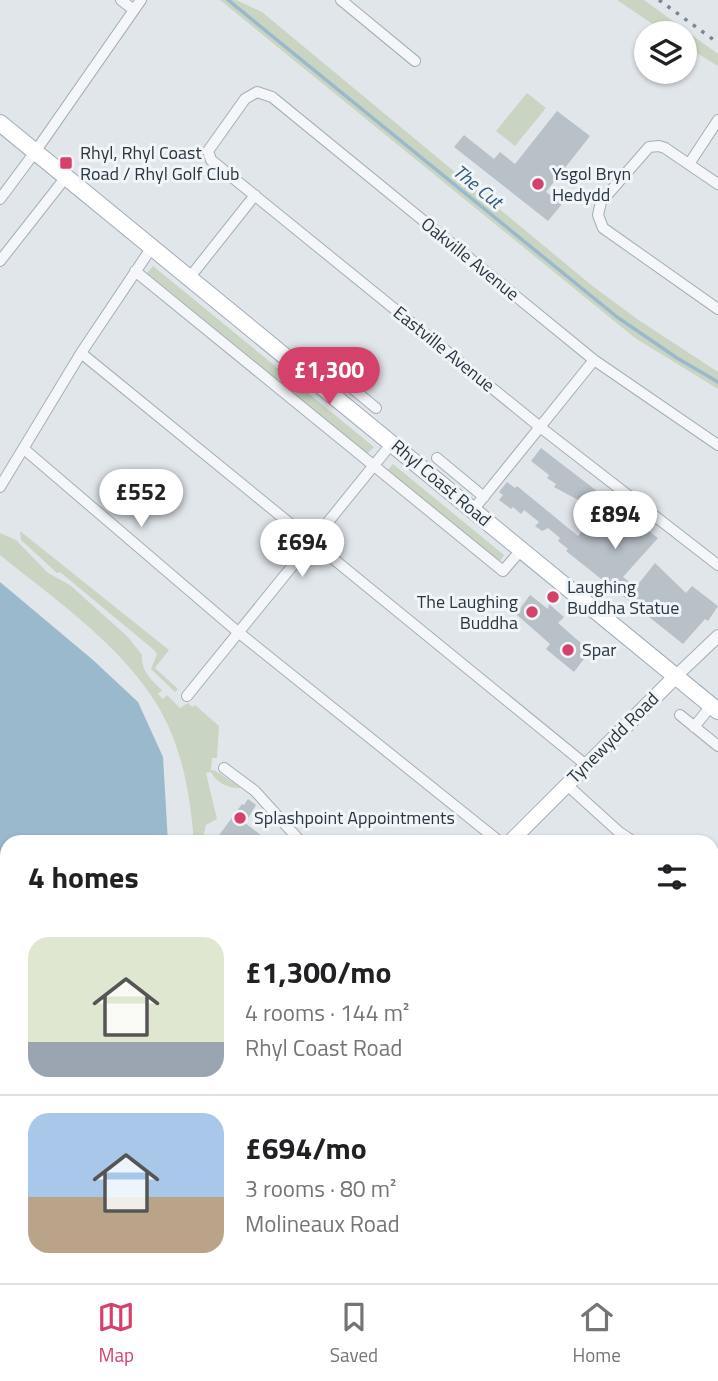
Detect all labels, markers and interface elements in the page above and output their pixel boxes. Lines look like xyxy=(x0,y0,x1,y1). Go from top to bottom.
map controls xyxy=(634,21,697,84)
button: layers xyxy=(634,21,697,84)
place label: Rhyl, Rhyl Coast Road / Rhyl Golf Club xyxy=(80,139,239,187)
marker: Rhyl, Rhyl Coast Road / Rhyl Golf Club xyxy=(58,155,74,171)
water label: The Cut xyxy=(447,157,511,216)
place label: Ysgol Bryn Hedydd xyxy=(552,160,631,208)
marker: Ysgol Bryn Hedydd xyxy=(530,176,546,192)
street label: Oakville Avenue xyxy=(415,210,525,307)
street label: Eastville Avenue xyxy=(388,299,501,398)
pin: £1,300 xyxy=(272,348,386,407)
text: £1,300 xyxy=(294,352,364,387)
street label: Rhyl Coast Road xyxy=(385,433,497,533)
pin: £552 xyxy=(100,470,182,529)
text: £552 xyxy=(115,474,167,509)
pin: £894 xyxy=(574,491,656,551)
text: £894 xyxy=(589,496,641,531)
pin: £694 xyxy=(261,520,343,579)
text: £694 xyxy=(276,524,328,559)
place label: Laughing Buddha Statue xyxy=(567,573,679,621)
place label: The Laughing Buddha xyxy=(417,588,518,636)
marker: Laughing Buddha Statue xyxy=(545,589,561,605)
marker: The Laughing Buddha xyxy=(524,604,540,620)
place label: Spar xyxy=(582,636,617,663)
marker: Spar xyxy=(560,642,576,658)
street label: Tynewydd Road xyxy=(561,686,665,790)
place label: Splashpoint Appointments xyxy=(254,804,455,831)
marker: Splashpoint Appointments xyxy=(232,810,248,826)
text: 4 homes xyxy=(28,854,139,900)
icon: filters xyxy=(653,858,691,896)
text: £1,300/mo xyxy=(245,949,391,995)
icon: home xyxy=(84,965,168,1049)
text: 4 rooms · 144 m² xyxy=(245,995,409,1030)
text: Rhyl Coast Road xyxy=(245,1030,402,1065)
text: £694/mo xyxy=(245,1125,367,1171)
icon: home xyxy=(84,1141,168,1225)
text: 3 rooms · 80 m² xyxy=(245,1171,396,1206)
text: Molineaux Road xyxy=(245,1206,400,1241)
tab: Map xyxy=(97,1298,135,1369)
tab: Saved xyxy=(330,1298,378,1369)
tab: Home xyxy=(573,1298,621,1369)

